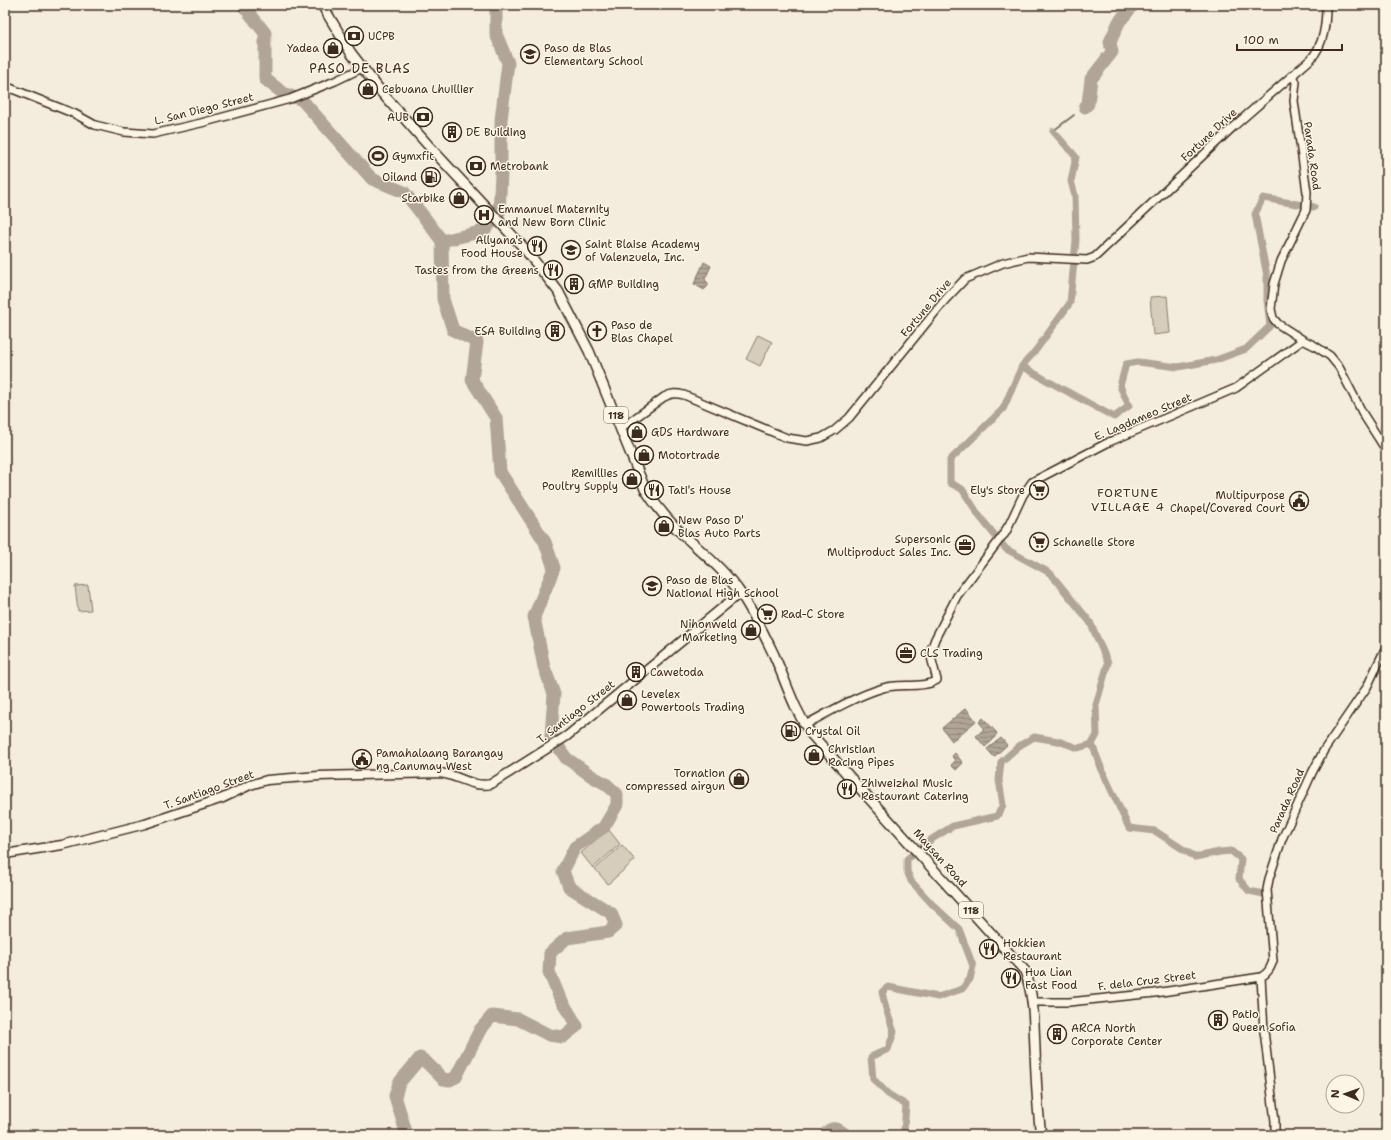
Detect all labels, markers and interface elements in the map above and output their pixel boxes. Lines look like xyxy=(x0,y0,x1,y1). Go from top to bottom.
bank icon: UCPB xyxy=(343,25,365,47)
scale bar xyxy=(1237,26,1342,52)
place label: UCPB xyxy=(368,29,395,44)
text: 100 m xyxy=(1243,32,1279,48)
shop icon: Yadea xyxy=(322,37,344,59)
place label: Yadea xyxy=(287,41,319,56)
place label: Paso de Blas Elementary School xyxy=(544,41,644,69)
school or university icon: Paso de Blas Elementary School xyxy=(519,43,541,65)
district label: PASO DE BLAS xyxy=(309,60,411,77)
shop icon: Cebuana Lhuillier xyxy=(357,78,379,100)
place label: Cebuana Lhuillier xyxy=(382,82,474,97)
street label: L. San Diego Street xyxy=(153,89,255,129)
street label: Fortune Drive xyxy=(1178,105,1240,165)
bank icon: AUB xyxy=(412,106,434,128)
place label: AUB xyxy=(387,110,410,125)
building icon: DE Building xyxy=(441,121,463,143)
street label: Parada Road xyxy=(1300,121,1324,191)
place label: DE Building xyxy=(466,125,526,140)
sports icon: Gymxfit xyxy=(367,145,389,167)
place label: Gymxfit xyxy=(392,149,434,164)
bank icon: Metrobank xyxy=(465,155,487,177)
place label: Metrobank xyxy=(490,159,549,174)
fuel station icon: Oiland xyxy=(420,166,442,188)
place label: Oiland xyxy=(382,170,417,185)
shop icon: Starbike xyxy=(448,187,470,209)
place label: Starbike xyxy=(401,191,445,206)
place label: Emmanuel Maternity and New Born Clinic xyxy=(498,202,610,230)
hospital icon: Emmanuel Maternity and New Born Clinic xyxy=(473,204,495,226)
place label: Allyana's Food House xyxy=(461,233,523,261)
restaurant icon: Allyana's Food House xyxy=(526,235,548,257)
place label: Saint Blaise Academy of Valenzuela, Inc. xyxy=(585,237,700,265)
school or university icon: Saint Blaise Academy of Valenzuela, Inc. xyxy=(560,239,582,261)
restaurant icon: Tastes from the Greens xyxy=(542,259,564,281)
place label: Tastes from the Greens xyxy=(415,263,539,278)
building icon: GMP Building xyxy=(563,273,585,295)
street label: Fortune Drive xyxy=(897,276,955,340)
place label: GMP Building xyxy=(588,277,659,292)
place label: Paso de Blas Chapel xyxy=(611,318,674,346)
building icon: ESA Building xyxy=(544,320,566,342)
church icon: Paso de Blas Chapel xyxy=(586,320,608,342)
place label: ESA Building xyxy=(474,324,541,339)
street label: E. Lagdameo Street xyxy=(1092,390,1194,444)
road number: 118 xyxy=(604,407,628,423)
shop icon: GDS Hardware xyxy=(626,421,648,443)
place label: GDS Hardware xyxy=(651,425,729,440)
shop icon: Motortrade xyxy=(633,444,655,466)
place label: Motortrade xyxy=(658,448,720,463)
place label: Remillies Poultry Supply xyxy=(542,466,618,494)
shop icon: Remillies Poultry Supply xyxy=(621,468,643,490)
restaurant icon: Tati's House xyxy=(643,479,665,501)
supermarket icon: Ely's Store xyxy=(1028,479,1050,501)
place label: Tati's House xyxy=(668,483,731,498)
place label: Ely's Store xyxy=(970,483,1025,498)
district label: FORTUNE VILLAGE 4 xyxy=(1091,485,1165,515)
place label: Multipurpose Chapel/Covered Court xyxy=(1170,488,1285,516)
public building icon: Multipurpose Chapel/Covered Court xyxy=(1288,490,1310,512)
place label: New Paso D' Blas Auto Parts xyxy=(678,513,761,541)
shop icon: New Paso D' Blas Auto Parts xyxy=(653,515,675,537)
supermarket icon: Schanelle Store xyxy=(1028,531,1050,553)
place label: Supersonic Multiproduct Sales Inc. xyxy=(827,532,951,560)
office icon: Supersonic Multiproduct Sales Inc. xyxy=(954,534,976,556)
place label: Schanelle Store xyxy=(1053,535,1135,550)
place label: Paso de Blas National High School xyxy=(666,573,779,601)
school or university icon: Paso de Blas National High School xyxy=(641,575,663,597)
supermarket icon: Rad-C Store xyxy=(756,603,778,625)
place label: Rad-C Store xyxy=(781,607,845,622)
place label: Nihonweld Marketing xyxy=(680,617,737,645)
shop icon: Nihonweld Marketing xyxy=(740,619,762,641)
office icon: CLS Trading xyxy=(895,642,917,664)
place label: CLS Trading xyxy=(920,646,983,661)
building icon: Cawetoda xyxy=(625,661,647,683)
place label: Cawetoda xyxy=(650,665,704,680)
street label: T. Santiago Street xyxy=(534,677,618,747)
place label: Levelex Powertools Trading xyxy=(641,687,745,715)
shop icon: Levelex Powertools Trading xyxy=(616,689,638,711)
fuel station icon: Crystal Oil xyxy=(780,720,802,742)
place label: Crystal Oil xyxy=(805,724,861,739)
place label: Christian Racing Pipes xyxy=(828,742,895,770)
shop icon: Christian Racing Pipes xyxy=(803,744,825,766)
place label: Pamahalaang Barangay ng Canumay West xyxy=(376,746,503,774)
public building icon: Pamahalaang Barangay ng Canumay West xyxy=(351,748,373,770)
place label: Tornation compressed airgun xyxy=(625,766,725,794)
street label: Parada Road xyxy=(1266,766,1308,836)
street label: T. Santiago Street xyxy=(162,767,256,813)
shop icon: Tornation compressed airgun xyxy=(728,768,750,790)
place label: Zhiweizhai Music Restaurant Catering xyxy=(861,776,969,804)
restaurant icon: Zhiweizhai Music Restaurant Catering xyxy=(836,778,858,800)
street label: Maysan Road xyxy=(910,826,970,890)
road number: 118 xyxy=(959,902,983,918)
place label: Hokkien Restaurant xyxy=(1003,936,1062,964)
restaurant icon: Hokkien Restaurant xyxy=(978,938,1000,960)
place label: Hua Lian Fast Food xyxy=(1025,965,1077,993)
restaurant icon: Hua Lian Fast Food xyxy=(1000,967,1022,989)
street label: F. dela Cruz Street xyxy=(1097,968,1197,994)
place label: Patio Queen Sofia xyxy=(1232,1007,1296,1035)
building icon: Patio Queen Sofia xyxy=(1207,1009,1229,1031)
place label: ARCA North Corporate Center xyxy=(1071,1021,1162,1049)
building icon: ARCA North Corporate Center xyxy=(1046,1023,1068,1045)
north arrow xyxy=(1325,1074,1365,1114)
text: N xyxy=(1328,1089,1343,1098)

